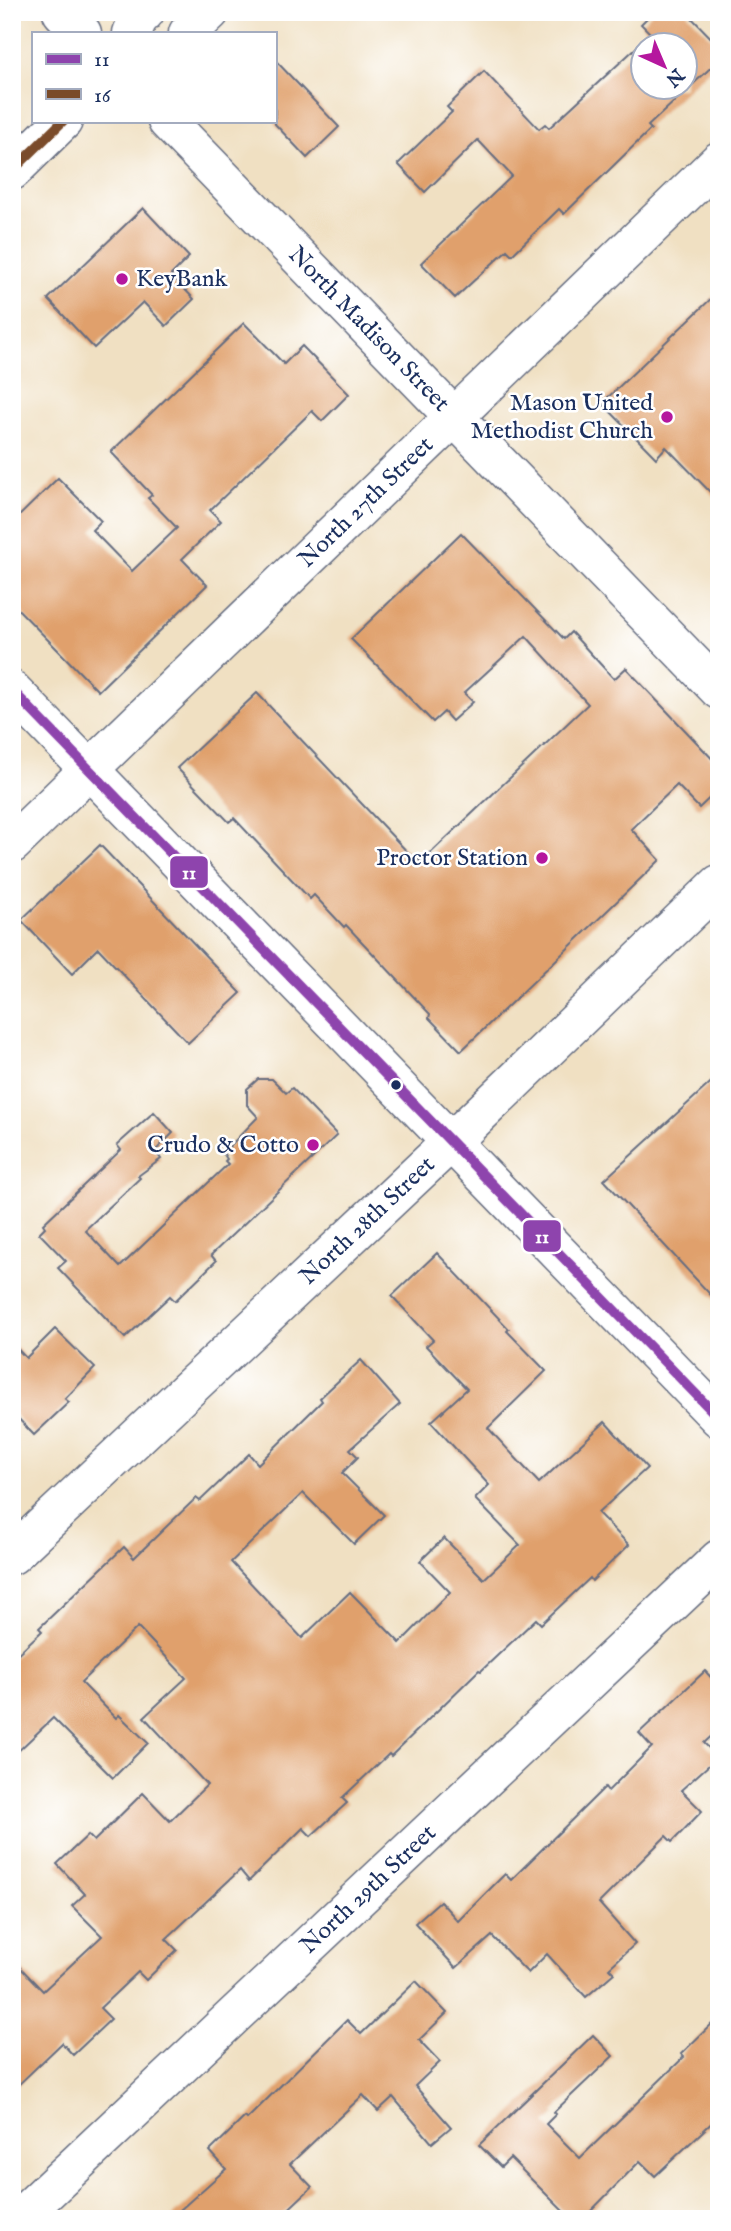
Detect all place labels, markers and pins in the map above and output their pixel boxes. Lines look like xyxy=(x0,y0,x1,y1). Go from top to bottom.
place label: KeyBank xyxy=(136,264,228,295)
marker: KeyBank xyxy=(114,271,130,287)
place label: Mason United Methodist Church xyxy=(471,388,653,447)
marker: Mason United Methodist Church xyxy=(659,409,675,425)
place label: Proctor Station xyxy=(376,843,528,874)
marker: Proctor Station xyxy=(534,850,550,866)
unlabelled marker xyxy=(389,1078,403,1092)
place label: Crudo & Cotto xyxy=(147,1130,299,1161)
marker: Crudo & Cotto xyxy=(305,1137,321,1153)

